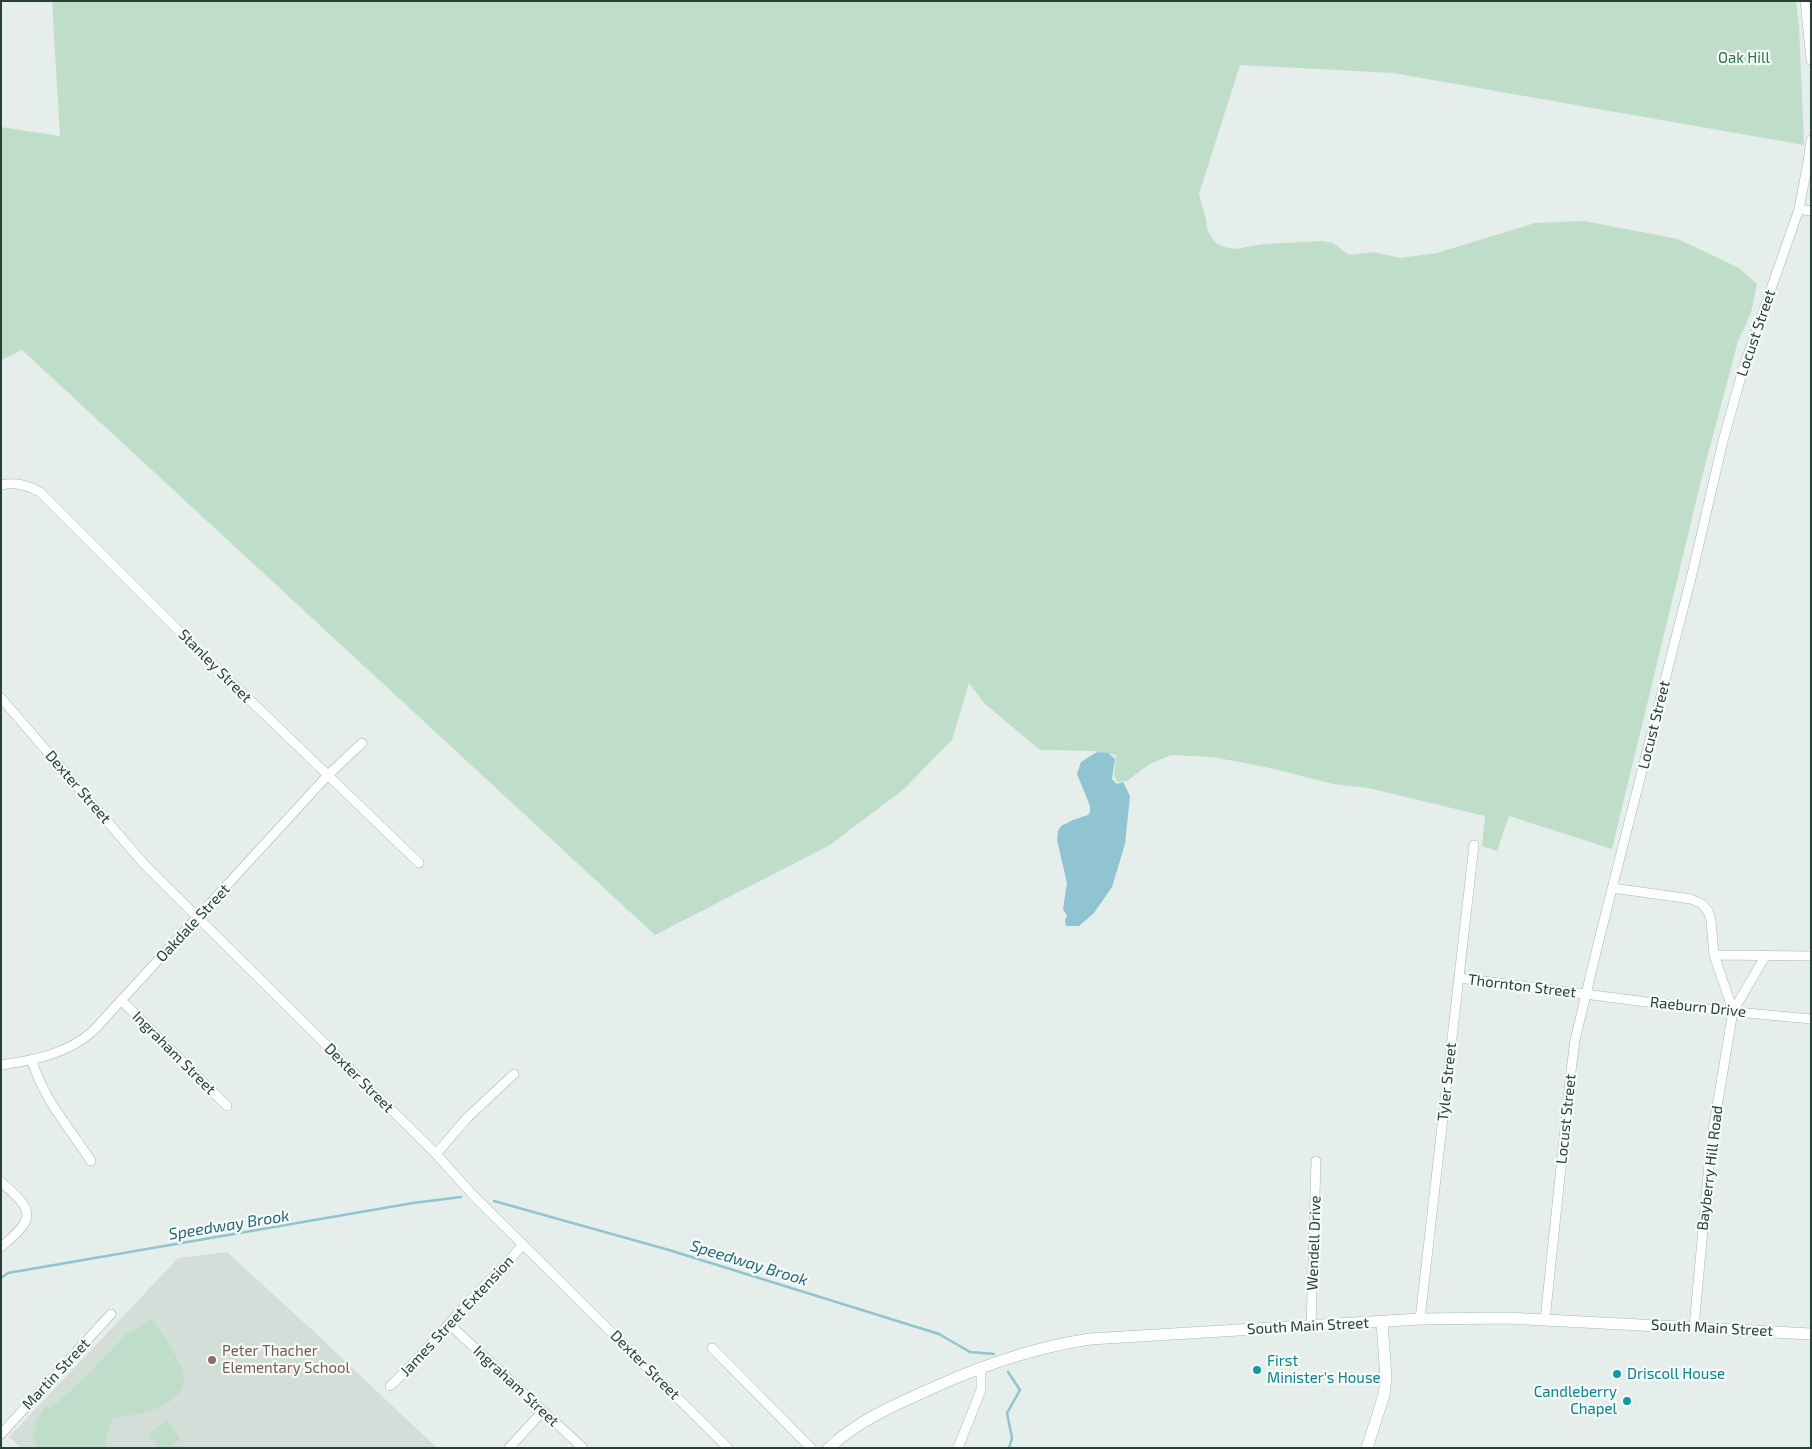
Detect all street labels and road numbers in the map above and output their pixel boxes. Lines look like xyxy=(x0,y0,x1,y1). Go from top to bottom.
street label: Locust Street xyxy=(1733,287,1779,379)
street label: Stanley Street xyxy=(175,626,255,706)
street label: Locust Street xyxy=(1634,679,1674,771)
street label: Dexter Street xyxy=(41,747,115,827)
street label: Oakdale Street xyxy=(152,880,234,966)
street label: Thornton Street xyxy=(1467,970,1577,1002)
street label: Raeburn Drive xyxy=(1649,993,1747,1021)
street label: Ingraham Street xyxy=(129,1008,219,1098)
street label: Dexter Street xyxy=(321,1040,397,1116)
street label: Tyler Street xyxy=(1434,1042,1460,1122)
street label: Locust Street xyxy=(1552,1073,1580,1165)
street label: Bayberry Hill Road xyxy=(1693,1104,1727,1232)
street label: Wendell Drive xyxy=(1303,1195,1325,1291)
street label: James Street Extension xyxy=(397,1252,517,1380)
street label: South Main Street xyxy=(1247,1314,1369,1338)
street label: South Main Street xyxy=(1651,1316,1773,1340)
street label: Dexter Street xyxy=(607,1327,683,1403)
street label: Martin Street xyxy=(19,1335,93,1413)
street label: Ingraham Street xyxy=(469,1342,563,1430)

